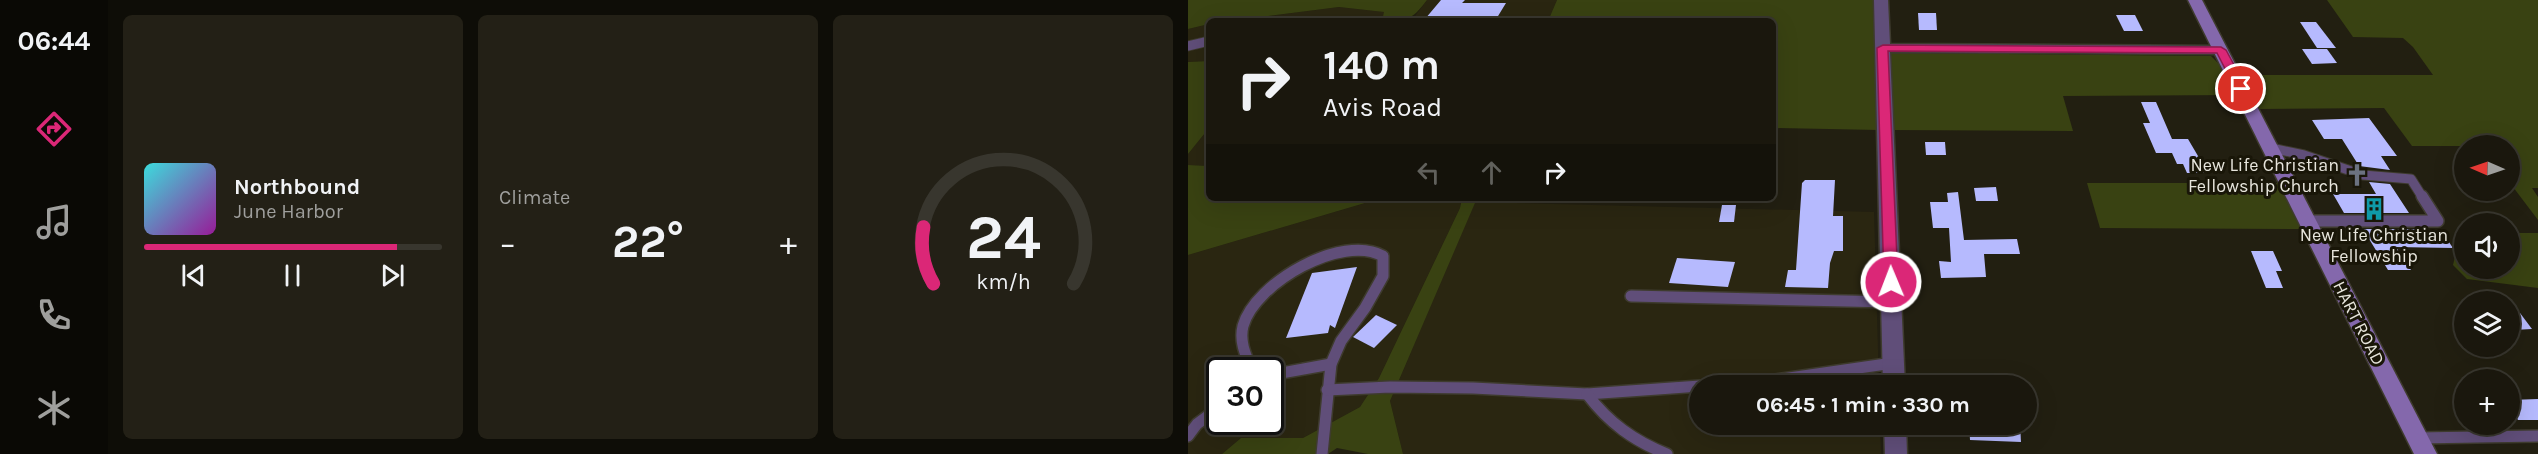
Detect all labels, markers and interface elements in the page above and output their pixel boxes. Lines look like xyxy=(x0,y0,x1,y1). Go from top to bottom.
text: 06:44 xyxy=(18,25,90,57)
text: 140 m xyxy=(1323,40,1440,90)
icon: right xyxy=(1224,42,1302,120)
pin xyxy=(2215,63,2266,114)
icon: arrive xyxy=(2224,72,2257,105)
text: Avis Road xyxy=(1323,91,1442,123)
icon: directions xyxy=(33,108,75,150)
north arrow xyxy=(2454,135,2520,201)
map controls xyxy=(2454,135,2520,435)
place label: New Life Christian Fellowship Church xyxy=(2188,154,2339,197)
icon: left xyxy=(1412,156,1445,189)
icon: ahead xyxy=(1475,156,1508,189)
icon: right xyxy=(1538,156,1571,189)
church icon: New Life Christian Fellowship Church xyxy=(2344,162,2370,188)
text: Northbound xyxy=(234,174,360,200)
text: Climate xyxy=(499,186,570,209)
building icon: New Life Christian Fellowship xyxy=(2361,196,2387,222)
text: June Harbor xyxy=(234,200,343,223)
icon: music xyxy=(33,201,75,243)
text: 24 xyxy=(966,201,1040,274)
button: sound xyxy=(2454,213,2520,279)
text: 22° xyxy=(612,216,684,268)
text: − xyxy=(499,224,516,262)
text: + xyxy=(780,224,797,262)
place label: New Life Christian Fellowship xyxy=(2300,224,2448,267)
position arrow xyxy=(1859,250,1923,314)
icon: previous xyxy=(177,259,210,292)
icon: pause xyxy=(276,259,309,292)
icon: next xyxy=(376,259,409,292)
text: km/h xyxy=(976,269,1030,294)
street label: HART ROAD xyxy=(2328,277,2390,369)
button: layers xyxy=(2454,291,2520,357)
icon: phone xyxy=(33,294,75,336)
speed limit sign: 30 xyxy=(1206,357,1284,435)
button: + xyxy=(2454,369,2520,435)
icon: climate xyxy=(33,387,75,429)
text: 06:45 · 1 min · 330 m xyxy=(1756,392,1970,418)

